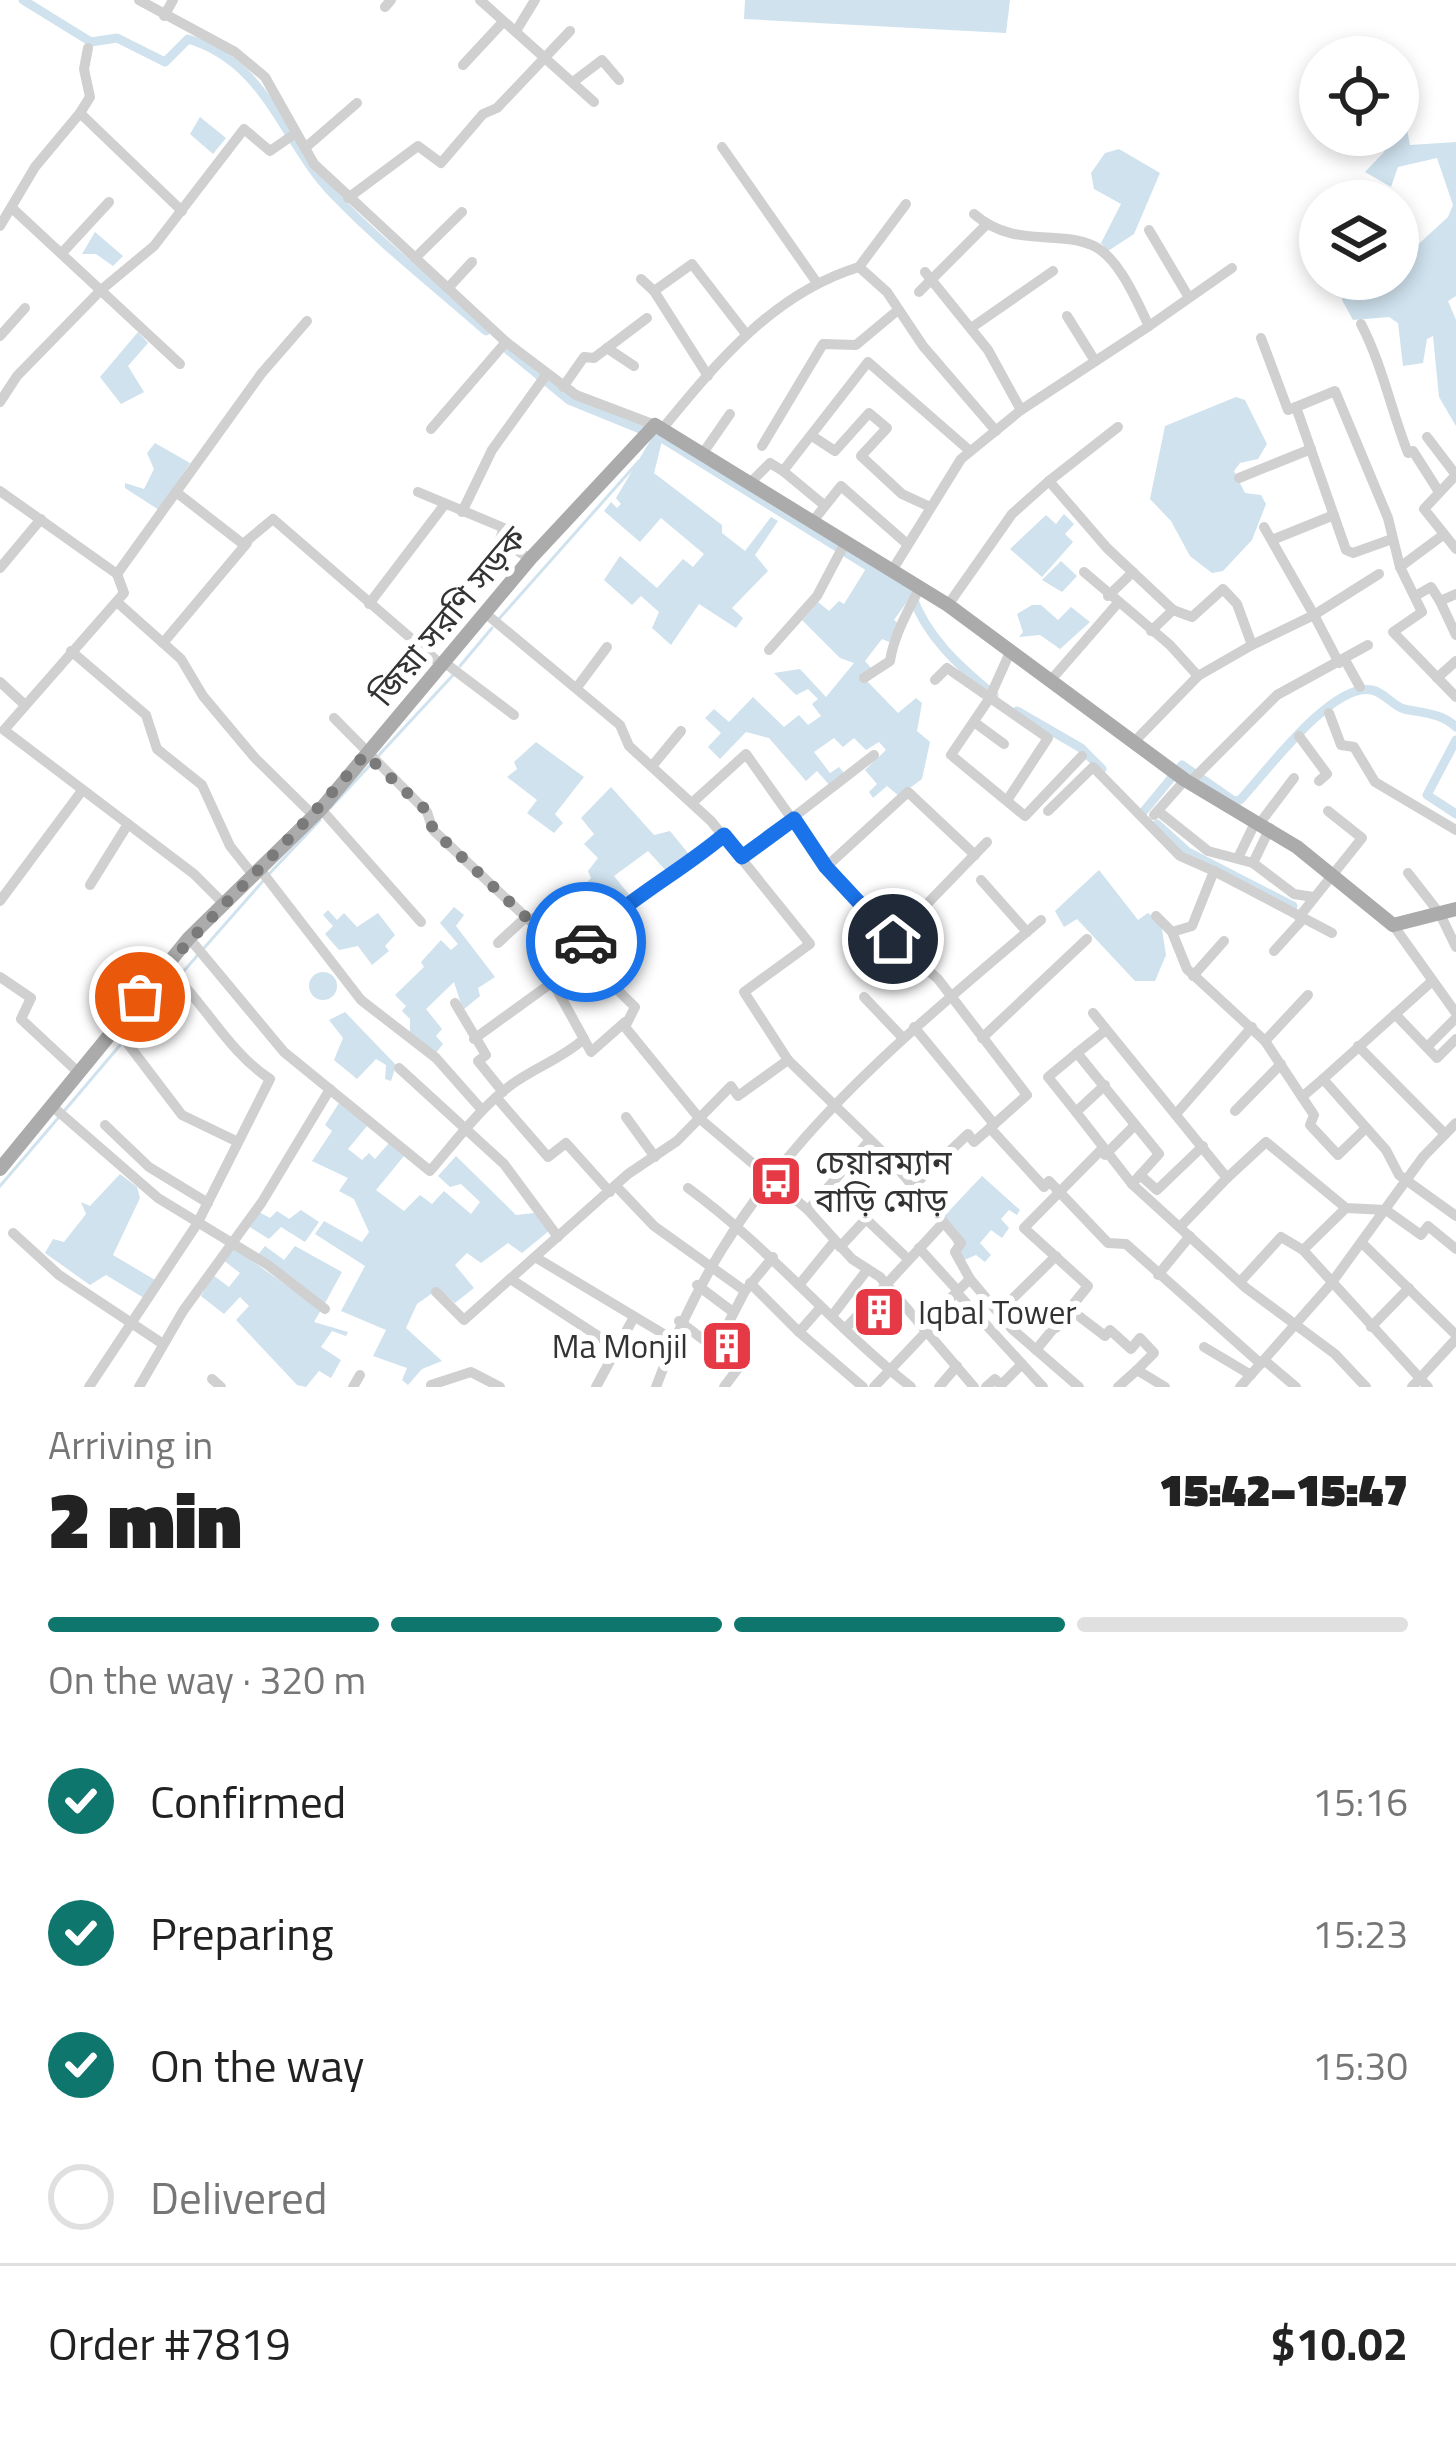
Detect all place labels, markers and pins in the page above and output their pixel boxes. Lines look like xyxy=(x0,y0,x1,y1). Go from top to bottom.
pin xyxy=(842,888,944,990)
pin xyxy=(89,946,191,1048)
place label: চেয়ারম্যান বাড়ি মোড় xyxy=(814,1137,953,1225)
bus stop icon: চেয়ারম্যান বাড়ি মোড় xyxy=(748,1153,804,1209)
building icon: Iqbal Tower xyxy=(851,1284,907,1340)
place label: Iqbal Tower xyxy=(918,1287,1077,1337)
building icon: Ma Monjil xyxy=(699,1318,755,1374)
place label: Ma Monjil xyxy=(552,1321,688,1371)

